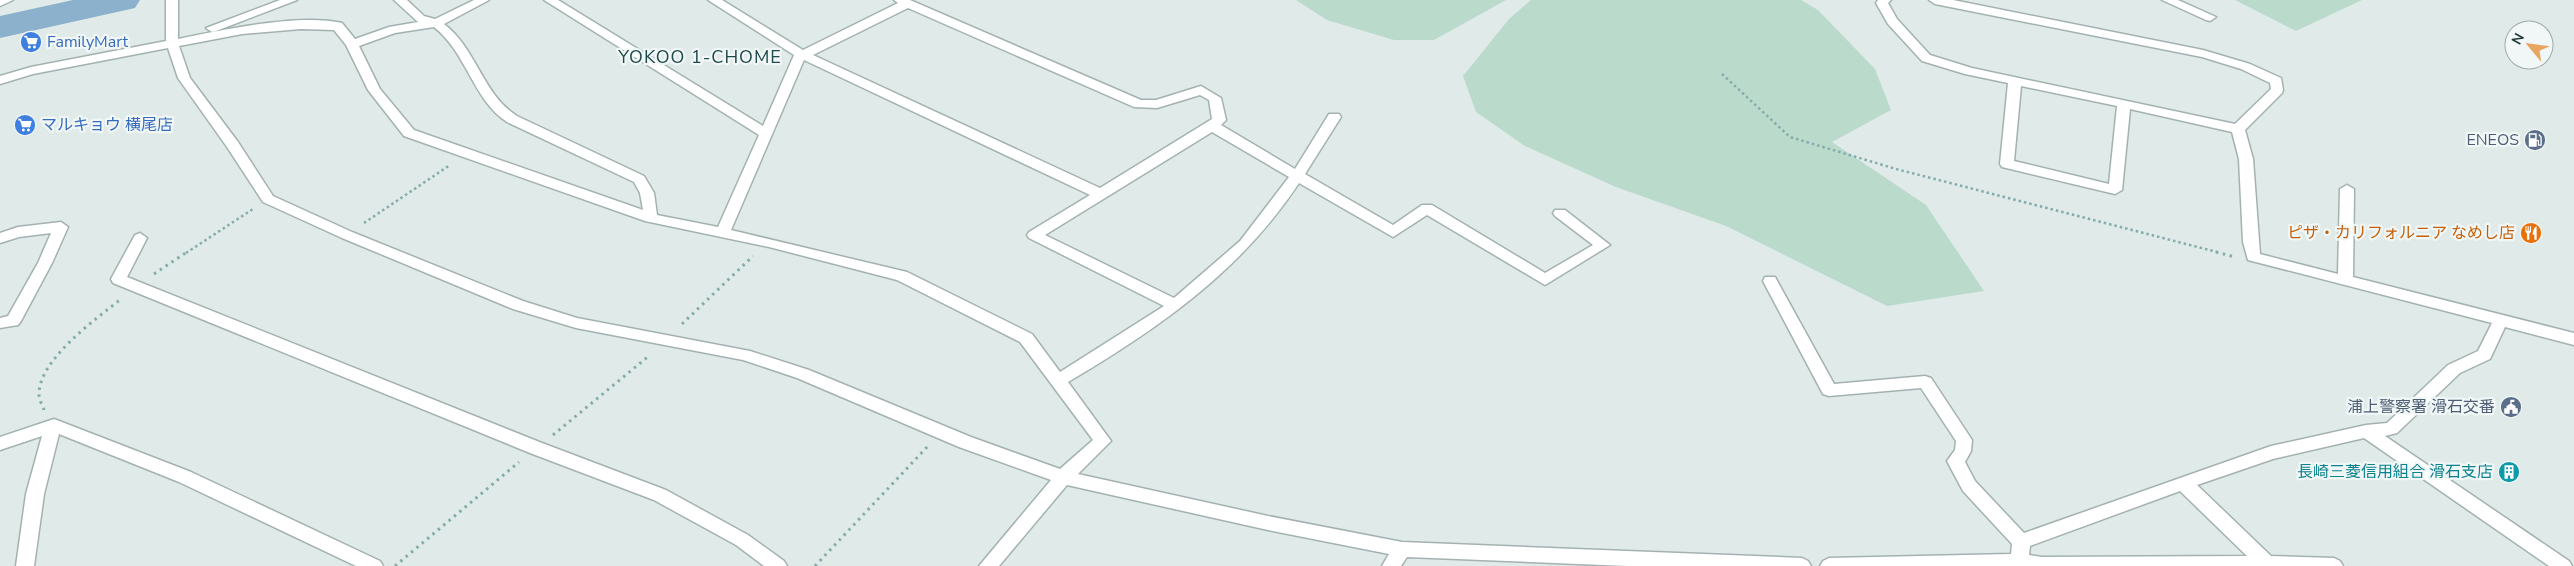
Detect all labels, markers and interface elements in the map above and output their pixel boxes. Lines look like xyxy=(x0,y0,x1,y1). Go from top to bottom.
north arrow xyxy=(2504,20,2554,70)
supermarket icon: FamilyMart xyxy=(19,30,43,54)
text: N xyxy=(2507,30,2529,48)
place label: FamilyMart xyxy=(47,31,128,53)
district label: YOKOO 1-CHOME xyxy=(617,45,782,69)
supermarket icon: マルキョウ 横尾店 xyxy=(13,113,37,137)
place label: マルキョウ 横尾店 xyxy=(41,114,173,136)
fuel station icon: ENEOS xyxy=(2523,128,2547,152)
place label: ENEOS xyxy=(2466,129,2519,151)
restaurant icon: ピザ・カリフォルニア なめし店 xyxy=(2519,221,2543,245)
place label: ピザ・カリフォルニア なめし店 xyxy=(2287,222,2515,244)
public building icon: 浦上警察署 滑石交番 xyxy=(2499,395,2523,419)
place label: 浦上警察署 滑石交番 xyxy=(2347,396,2495,418)
building icon: 長崎三菱信用組合 滑石支店 xyxy=(2497,460,2521,484)
place label: 長崎三菱信用組合 滑石支店 xyxy=(2297,461,2493,483)

